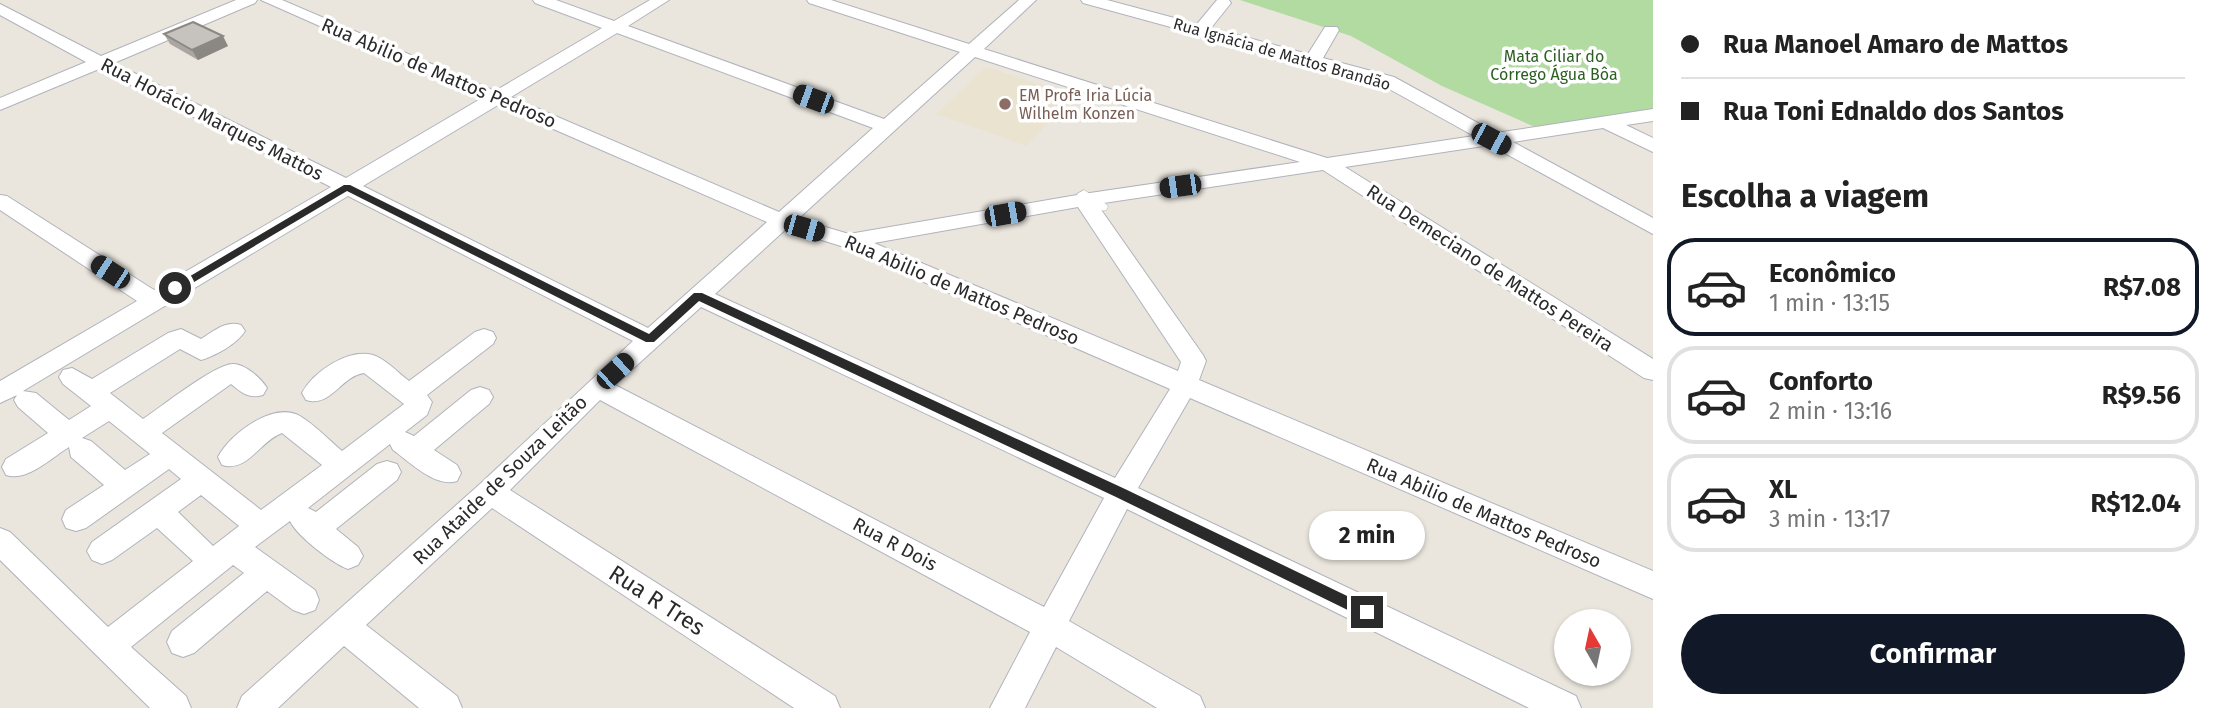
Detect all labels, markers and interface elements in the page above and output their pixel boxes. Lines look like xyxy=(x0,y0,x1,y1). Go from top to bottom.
street label: Rua Abilio de Mattos Pedroso xyxy=(318,13,560,133)
street label: Rua Ignácia de Mattos Brandão xyxy=(1171,14,1393,94)
text: Rua Manoel Amaro de Mattos xyxy=(1723,29,2068,60)
park label: Mata Ciliar do Córrego Água Bôa xyxy=(1490,47,1618,84)
street label: Rua Horácio Marques Mattos xyxy=(97,53,327,185)
car xyxy=(790,82,837,116)
place label: EM Profª Iria Lúcia Wilhelm Konzen xyxy=(1019,86,1152,123)
marker: EM Profª Iria Lúcia Wilhelm Konzen xyxy=(997,96,1013,112)
text: Rua Toni Ednaldo dos Santos xyxy=(1723,96,2064,127)
car xyxy=(1468,120,1515,158)
car xyxy=(1158,173,1203,199)
text: Escolha a viagem xyxy=(1681,177,1929,215)
street label: Rua Demeciano de Mattos Pereira xyxy=(1362,179,1618,357)
car xyxy=(983,200,1028,228)
car xyxy=(781,212,828,244)
street label: Rua Abilio de Mattos Pedroso xyxy=(841,230,1083,350)
car xyxy=(87,252,134,292)
icon: car xyxy=(1685,256,1748,319)
text: Econômico xyxy=(1769,258,1896,289)
route start xyxy=(159,272,191,304)
text: R$7.08 xyxy=(2103,272,2181,303)
text: 1 min · 13:15 xyxy=(1769,289,1890,317)
car xyxy=(593,349,638,393)
icon: car xyxy=(1685,364,1748,427)
text: Conforto xyxy=(1769,366,1873,397)
text: R$9.56 xyxy=(2102,380,2181,411)
street label: Rua Ataide de Souza Leitão xyxy=(408,391,592,569)
text: 2 min · 13:16 xyxy=(1769,397,1892,425)
street label: Rua Abilio de Mattos Pedroso xyxy=(1363,453,1605,573)
icon: car xyxy=(1685,472,1748,535)
text: XL xyxy=(1769,474,1797,505)
text: R$12.04 xyxy=(2091,488,2181,519)
text: 3 min · 13:17 xyxy=(1769,505,1890,533)
callout: 2 min xyxy=(1309,510,1425,560)
street label: Rua R Dois xyxy=(849,512,941,576)
text: 2 min xyxy=(1339,521,1395,549)
street label: Rua R Tres xyxy=(604,559,710,641)
route end xyxy=(1351,596,1383,628)
north arrow xyxy=(1554,609,1631,686)
map controls xyxy=(1554,609,1631,686)
button: Confirmar xyxy=(1681,614,2185,694)

